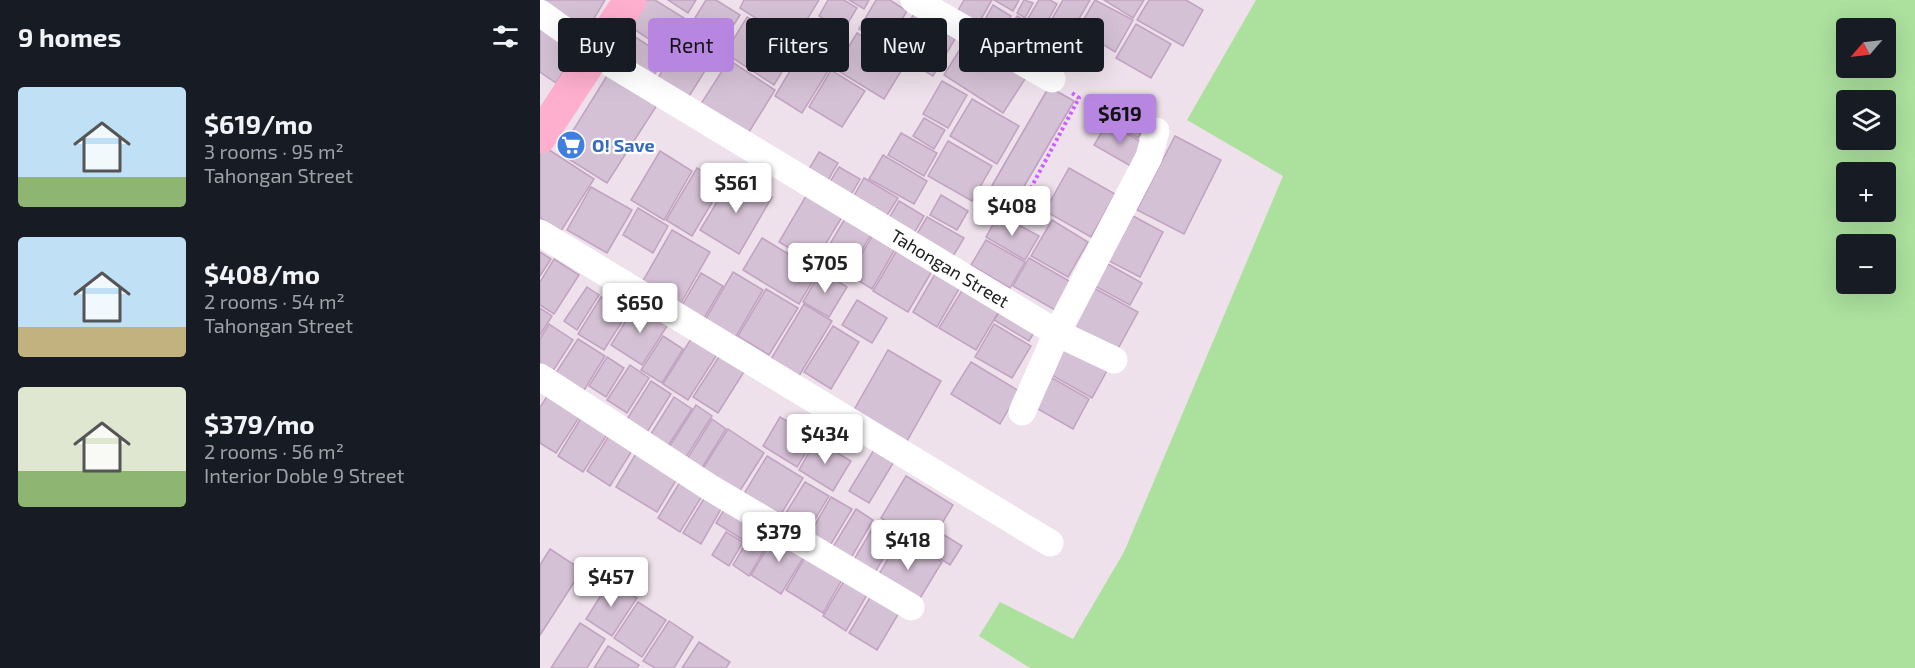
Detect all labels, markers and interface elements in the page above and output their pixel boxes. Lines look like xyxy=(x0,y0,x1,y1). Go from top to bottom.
chip: Buy xyxy=(558,18,636,72)
chip: Rent xyxy=(648,18,734,72)
chip: Filters xyxy=(746,18,849,72)
chip: New xyxy=(861,18,947,72)
chip: Apartment xyxy=(959,18,1104,72)
north arrow xyxy=(1836,18,1896,78)
map controls xyxy=(1836,18,1896,294)
icon: filters xyxy=(489,20,522,53)
text: 9 homes xyxy=(18,21,121,52)
button: layers xyxy=(1836,90,1896,150)
pin: $619 xyxy=(1084,94,1156,145)
text: $619 xyxy=(1098,101,1142,125)
text: $619/mo xyxy=(204,108,313,139)
icon: home xyxy=(66,111,138,183)
supermarket icon: O! Save xyxy=(555,129,587,161)
place label: O! Save xyxy=(592,134,655,156)
text: 3 rooms · 95 m² xyxy=(204,139,344,163)
button: + xyxy=(1836,162,1896,222)
text: Tahongan Street xyxy=(204,163,353,187)
pin: $561 xyxy=(700,163,772,214)
text: $561 xyxy=(714,170,758,194)
pin: $408 xyxy=(976,186,1048,237)
text: $408 xyxy=(987,193,1037,217)
street label: Tahongan Street xyxy=(887,224,1013,312)
button: − xyxy=(1836,234,1896,294)
pin: $705 xyxy=(789,243,861,294)
text: $705 xyxy=(802,250,848,274)
text: $408/mo xyxy=(204,258,320,289)
icon: home xyxy=(66,261,138,333)
pin: $650 xyxy=(604,283,676,334)
text: 2 rooms · 54 m² xyxy=(204,289,345,313)
text: $650 xyxy=(616,290,664,314)
text: Tahongan Street xyxy=(204,313,353,337)
text: $379/mo xyxy=(204,408,315,439)
icon: home xyxy=(66,411,138,483)
pin: $434 xyxy=(789,414,861,465)
text: $434 xyxy=(801,421,849,445)
text: 2 rooms · 56 m² xyxy=(204,439,344,463)
text: Interior Doble 9 Street xyxy=(204,463,404,487)
pin: $379 xyxy=(743,512,815,563)
text: $379 xyxy=(756,519,802,543)
pin: $418 xyxy=(872,520,944,571)
text: $418 xyxy=(885,527,931,551)
pin: $457 xyxy=(575,557,647,608)
text: $457 xyxy=(588,564,634,588)

